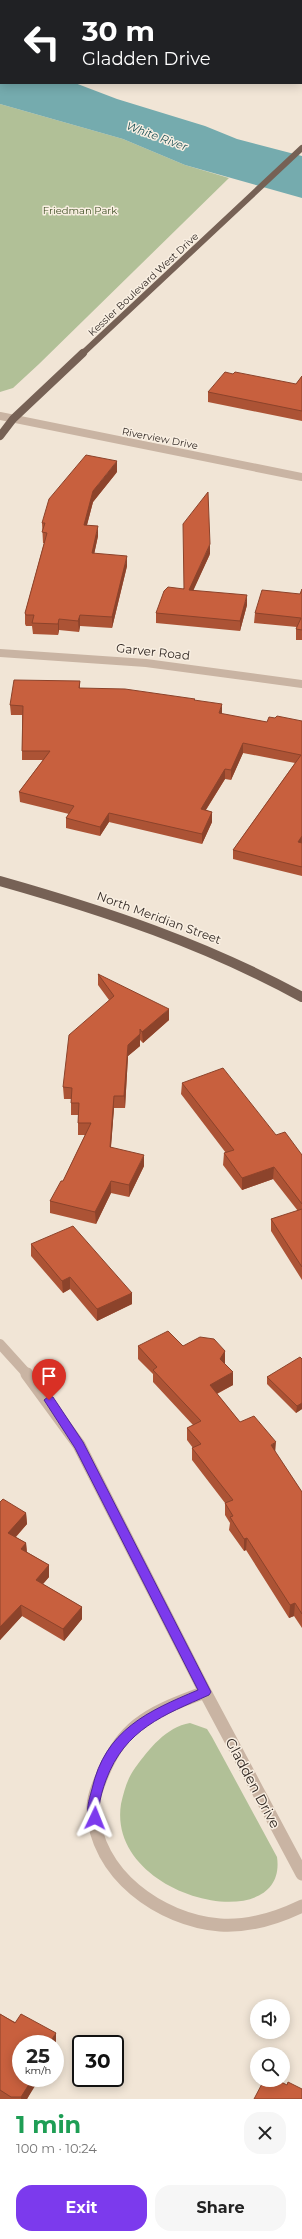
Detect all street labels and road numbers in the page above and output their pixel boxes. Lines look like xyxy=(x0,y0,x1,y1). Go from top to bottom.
street label: Kessler Boulevard West Drive xyxy=(86,230,201,339)
street label: Riverview Drive xyxy=(121,425,199,452)
street label: Garver Road xyxy=(115,640,191,663)
street label: North Meridian Street xyxy=(95,888,223,947)
street label: Gladden Drive xyxy=(222,1735,284,1831)

